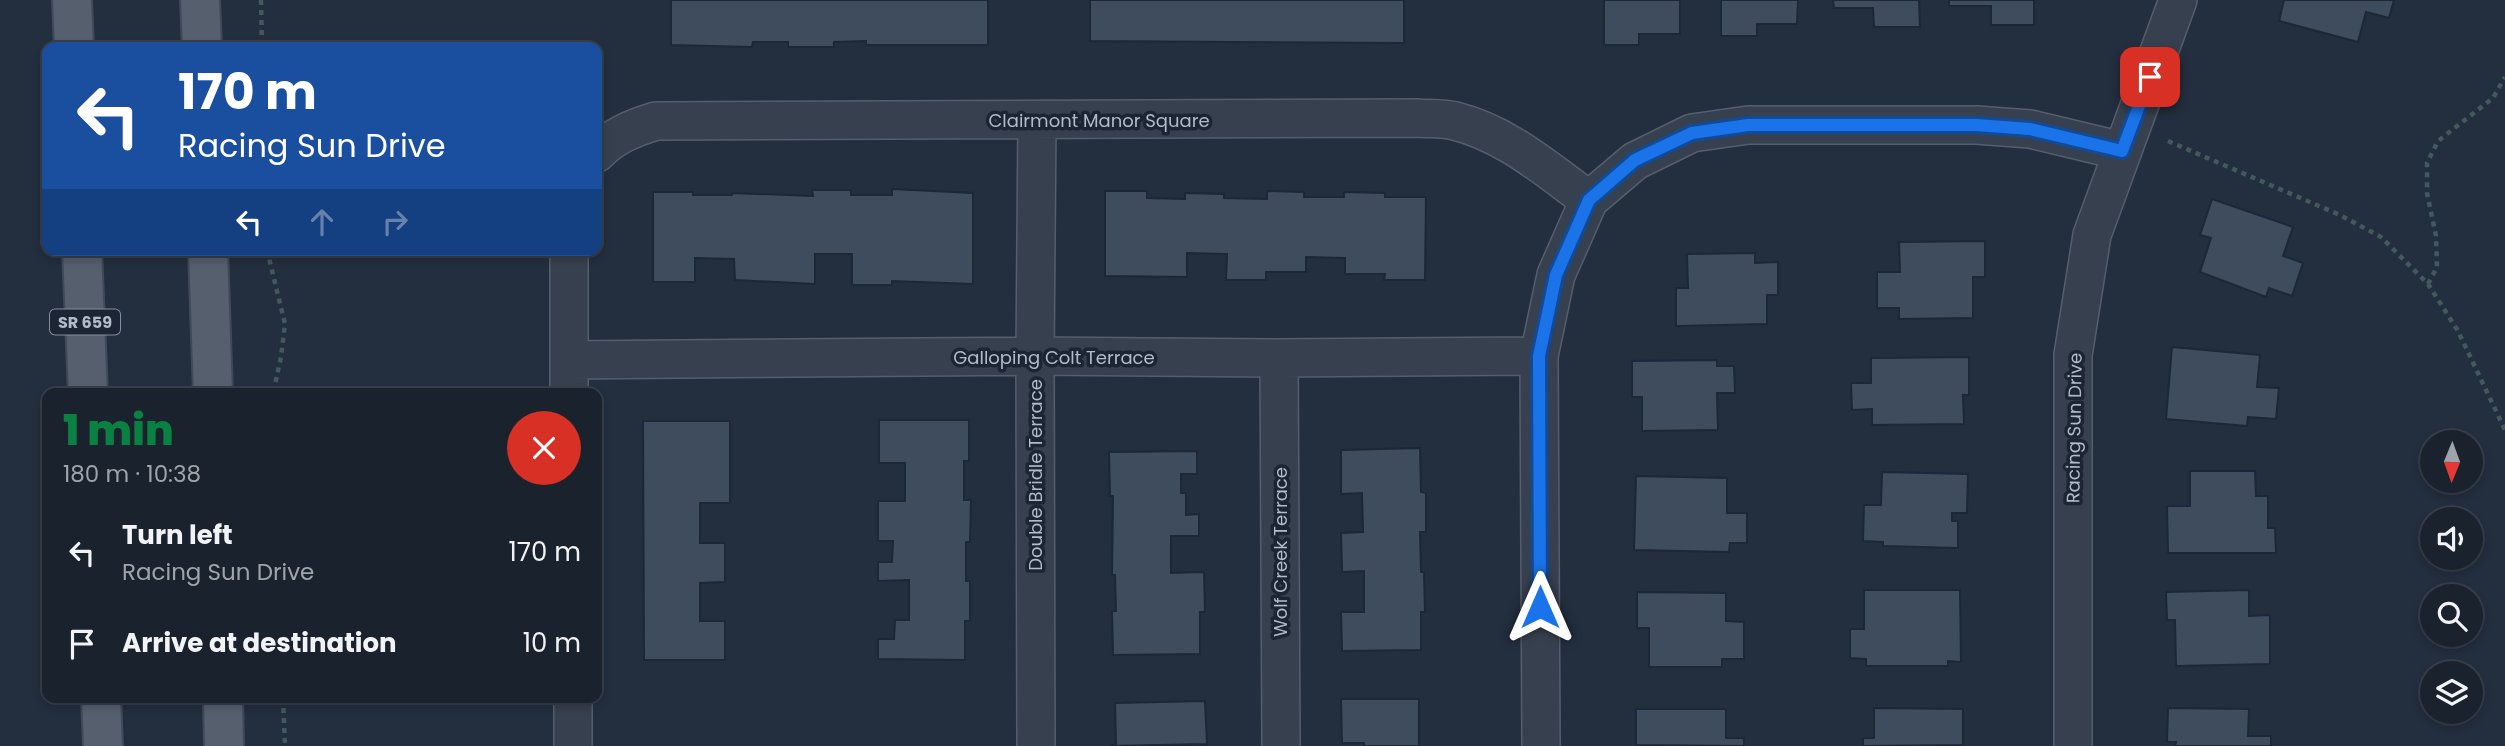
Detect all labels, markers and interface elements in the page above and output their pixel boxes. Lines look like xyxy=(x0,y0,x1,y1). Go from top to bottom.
pin xyxy=(2120,47,2180,107)
text: 170 m xyxy=(178,58,317,126)
icon: arrive xyxy=(2131,58,2169,96)
icon: left xyxy=(63,70,154,161)
street label: Clairmont Manor Square xyxy=(988,108,1210,133)
text: Racing Sun Drive xyxy=(178,123,446,168)
icon: left xyxy=(230,203,268,241)
icon: ahead xyxy=(303,203,341,241)
icon: right xyxy=(376,203,414,241)
road number: SR 659 xyxy=(50,310,120,334)
street label: Galloping Colt Terrace xyxy=(953,345,1155,370)
street label: Racing Sun Drive xyxy=(2060,353,2088,503)
street label: Double Bridle Terrace xyxy=(1023,379,1048,571)
text: 1 min xyxy=(63,401,174,460)
button: close xyxy=(507,411,581,485)
north arrow xyxy=(2420,430,2483,494)
map controls xyxy=(2420,430,2483,724)
text: 180 m · 10:38 xyxy=(63,458,201,490)
street label: Wolf Creek Terrace xyxy=(1268,467,1293,637)
button: sound xyxy=(2420,507,2483,570)
text: Turn left xyxy=(122,517,233,553)
icon: left xyxy=(63,534,101,572)
text: 170 m xyxy=(508,534,581,570)
text: Racing Sun Drive xyxy=(122,556,314,588)
position arrow xyxy=(1503,570,1577,644)
button: search xyxy=(2420,584,2483,647)
icon: arrive xyxy=(63,625,101,663)
text: Arrive at destination xyxy=(122,625,397,661)
text: 10 m xyxy=(523,625,581,661)
button: layers xyxy=(2420,661,2483,724)

